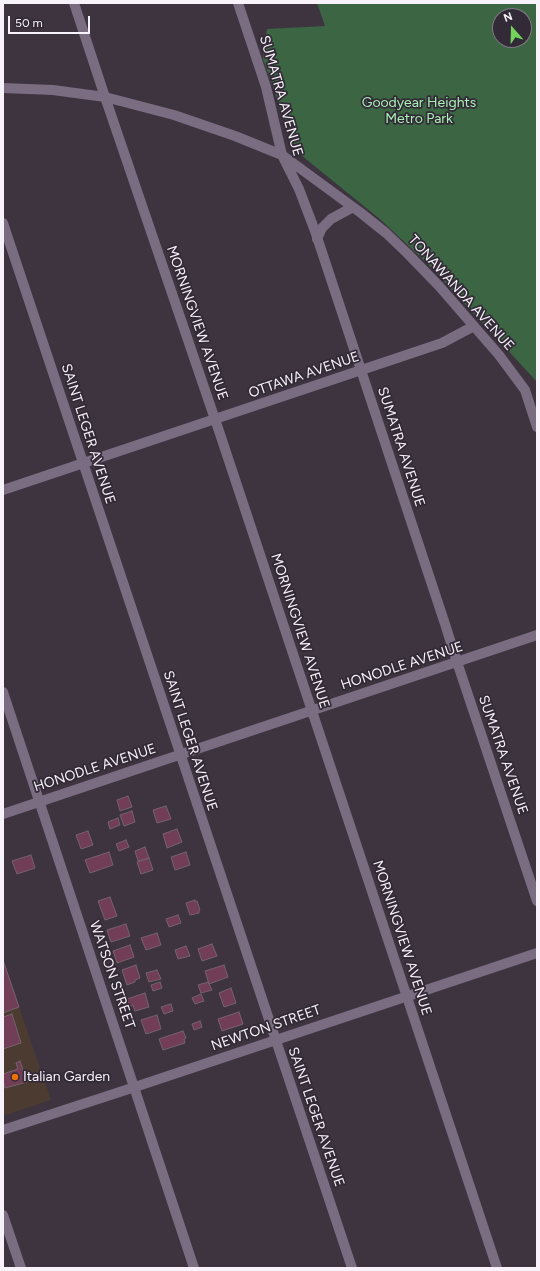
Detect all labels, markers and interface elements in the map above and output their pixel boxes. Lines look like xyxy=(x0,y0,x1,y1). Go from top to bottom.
scale bar xyxy=(10,8,92,34)
north arrow xyxy=(492,8,532,48)
text: N xyxy=(502,10,514,25)
text: 50 m xyxy=(15,16,43,30)
street label: SUMATRA AVENUE xyxy=(256,34,306,158)
park label: Goodyear Heights Metro Park xyxy=(362,95,476,128)
street label: TONAWANDA AVENUE xyxy=(405,232,517,354)
street label: MORNINGVIEW AVENUE xyxy=(163,244,231,402)
street label: OTTAWA AVENUE xyxy=(246,348,362,402)
street label: SAINT LEGER AVENUE xyxy=(57,362,119,506)
street label: SUMATRA AVENUE xyxy=(374,385,428,509)
street label: MORNINGVIEW AVENUE xyxy=(267,551,333,711)
street label: HONODLE AVENUE xyxy=(339,638,465,694)
street label: SAINT LEGER AVENUE xyxy=(159,669,221,813)
street label: SUMATRA AVENUE xyxy=(475,693,531,817)
street label: HONODLE AVENUE xyxy=(32,740,158,796)
street label: MORNINGVIEW AVENUE xyxy=(369,858,435,1018)
street label: WATSON STREET xyxy=(86,919,138,1031)
street label: NEWTON STREET xyxy=(209,1001,323,1055)
street label: SAINT LEGER AVENUE xyxy=(284,1045,348,1189)
place label: Italian Garden xyxy=(23,1069,110,1085)
marker: Italian Garden xyxy=(10,1072,20,1082)

